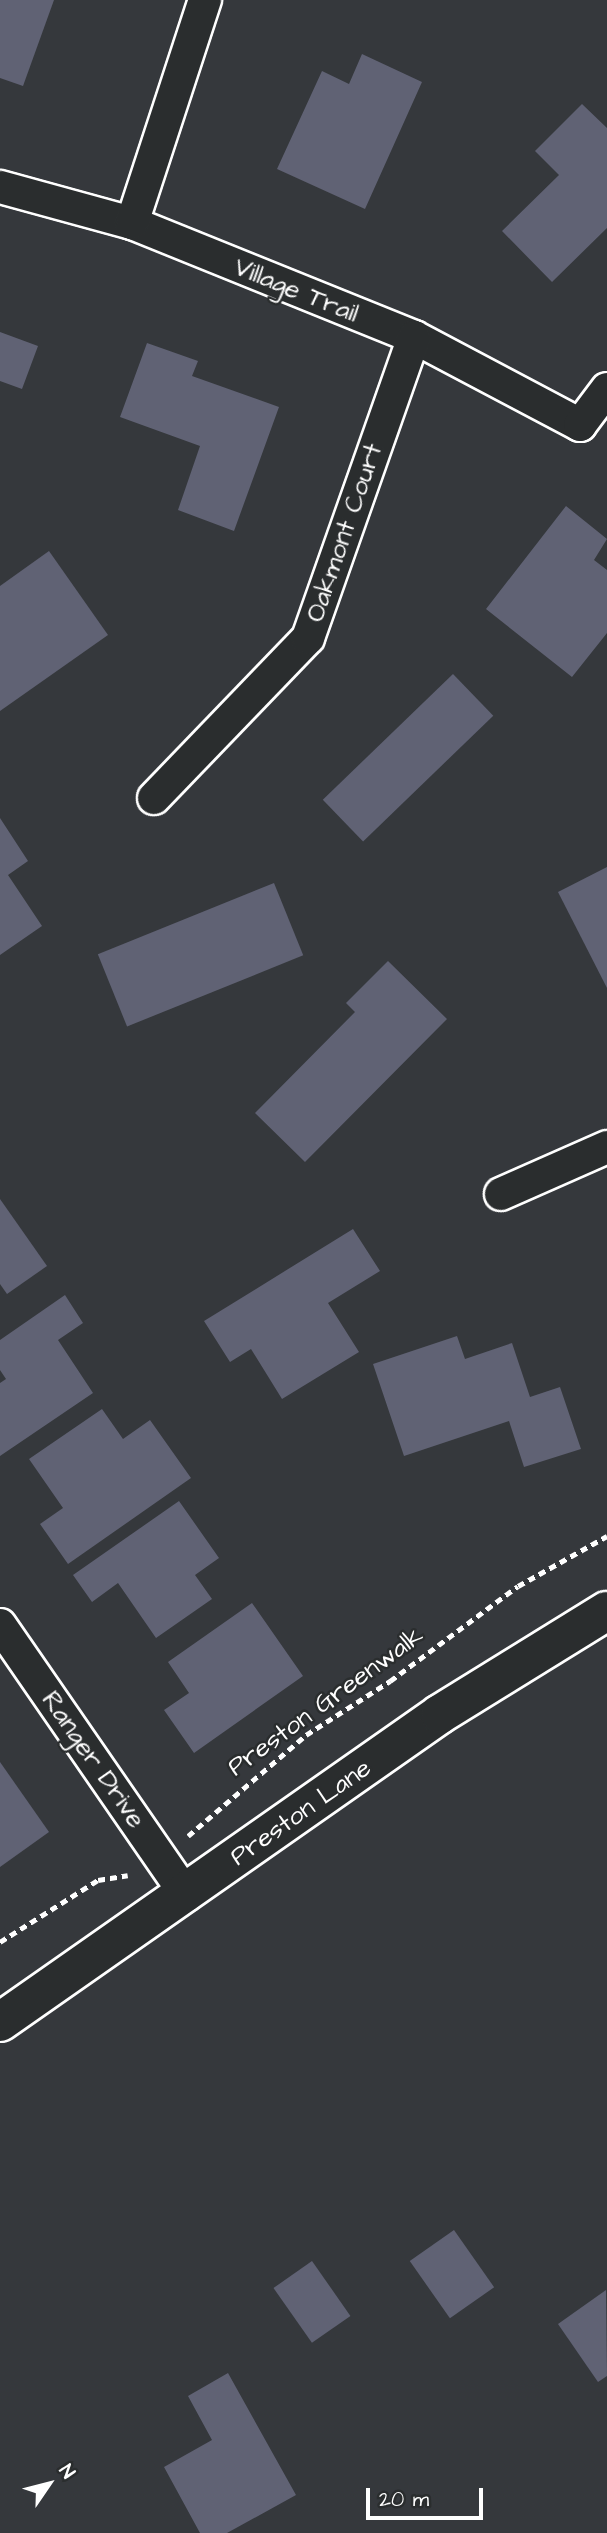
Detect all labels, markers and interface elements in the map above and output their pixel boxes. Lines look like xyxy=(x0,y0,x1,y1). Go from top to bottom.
street label: Village Trail xyxy=(229,252,363,330)
street label: Oakmont Court xyxy=(300,440,390,626)
street label: Preston Greenwalk xyxy=(222,1620,430,1784)
street label: Ranger Drive xyxy=(34,1686,152,1834)
street label: Preston Lane xyxy=(225,1753,377,1873)
north arrow xyxy=(14,2449,84,2519)
text: N xyxy=(52,2459,81,2484)
scale bar xyxy=(369,2474,486,2518)
text: 20 m xyxy=(379,2485,429,2514)

